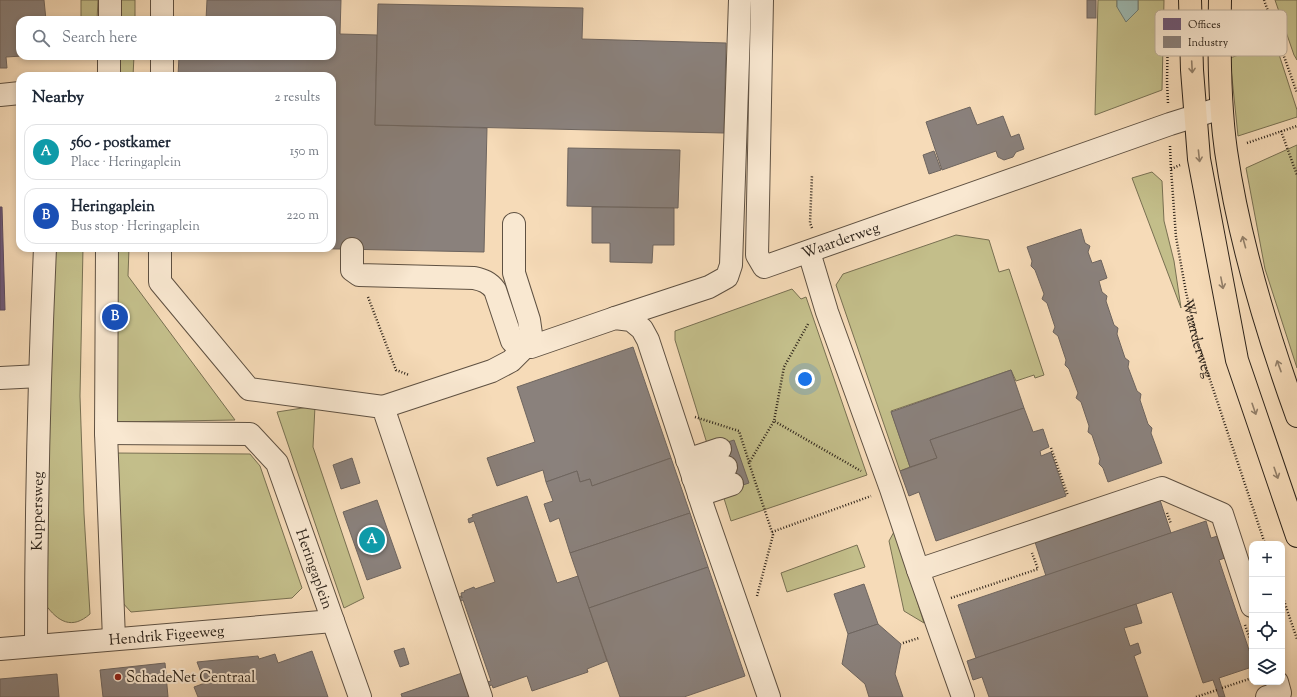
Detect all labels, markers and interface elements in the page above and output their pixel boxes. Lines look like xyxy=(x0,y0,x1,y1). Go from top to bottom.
legend xyxy=(1155,10,1287,56)
search box xyxy=(16,16,336,60)
text: Offices xyxy=(1188,17,1221,33)
icon: search xyxy=(30,27,52,49)
text: Search here xyxy=(62,28,137,49)
text: Industry xyxy=(1188,35,1229,51)
one-way arrow xyxy=(1188,60,1195,73)
text: Nearby xyxy=(32,86,84,110)
text: 2 results xyxy=(275,89,320,107)
text: 560 - postkamer xyxy=(71,133,171,154)
text: A xyxy=(41,143,51,161)
text: 150 m xyxy=(290,143,319,161)
one-way arrow xyxy=(1195,149,1203,162)
text: Place · Heringaplein xyxy=(71,154,181,172)
text: Heringaplein xyxy=(71,197,155,218)
text: B xyxy=(42,207,50,225)
text: 220 m xyxy=(286,207,319,225)
text: Bus stop · Heringaplein xyxy=(71,218,200,236)
street label: Waarderweg xyxy=(799,218,883,265)
one-way arrow xyxy=(1240,236,1247,249)
one-way arrow xyxy=(1219,277,1227,290)
street label: Waarderweg xyxy=(1176,297,1218,381)
pin: B xyxy=(102,302,128,332)
one-way arrow xyxy=(1275,361,1283,373)
your location xyxy=(795,369,815,389)
one-way arrow xyxy=(1251,403,1258,416)
one-way arrow xyxy=(1272,467,1280,479)
street label: Kuppersweg xyxy=(28,471,50,551)
pin: A xyxy=(359,525,385,555)
street label: Heringaplein xyxy=(289,526,337,613)
map controls xyxy=(1249,541,1285,685)
button: + xyxy=(1249,541,1285,577)
button: − xyxy=(1249,577,1285,613)
button: locate xyxy=(1249,613,1285,649)
street label: Hendrik Figeeweg xyxy=(108,621,225,652)
button: layers xyxy=(1249,649,1285,685)
place label: SchadeNet Centraal xyxy=(126,668,255,689)
marker: SchadeNet Centraal xyxy=(113,672,123,682)

